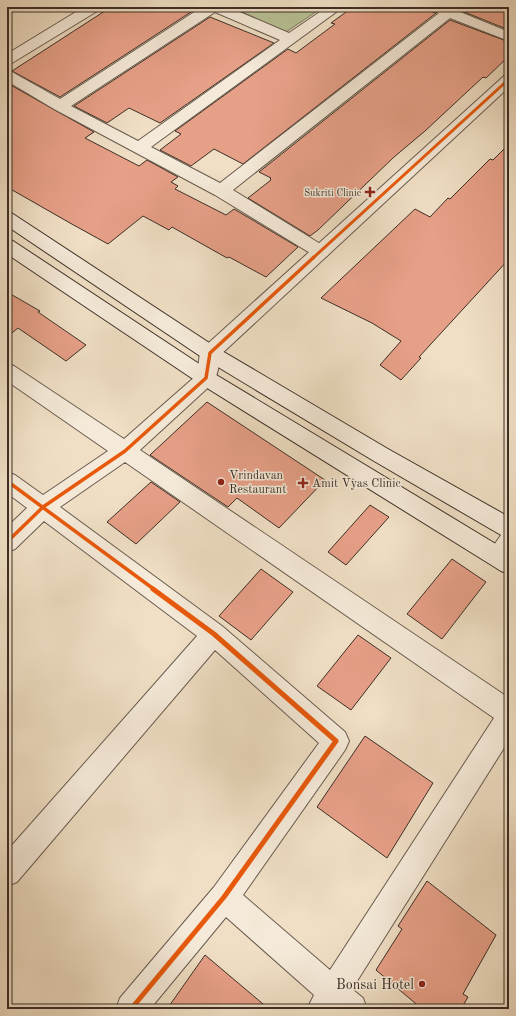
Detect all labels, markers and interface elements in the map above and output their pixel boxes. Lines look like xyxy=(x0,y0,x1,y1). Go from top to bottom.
marker: Sukriti Clinic xyxy=(364,186,376,198)
place label: Sukriti Clinic xyxy=(304,188,362,198)
place label: Vrindavan Restaurant xyxy=(229,470,286,496)
marker: Vrindavan Restaurant xyxy=(216,477,226,487)
marker: Amit Vyas Clinic xyxy=(297,477,309,489)
place label: Amit Vyas Clinic xyxy=(312,478,401,490)
place label: Bonsai Hotel xyxy=(336,978,414,992)
marker: Bonsai Hotel xyxy=(417,979,427,989)

